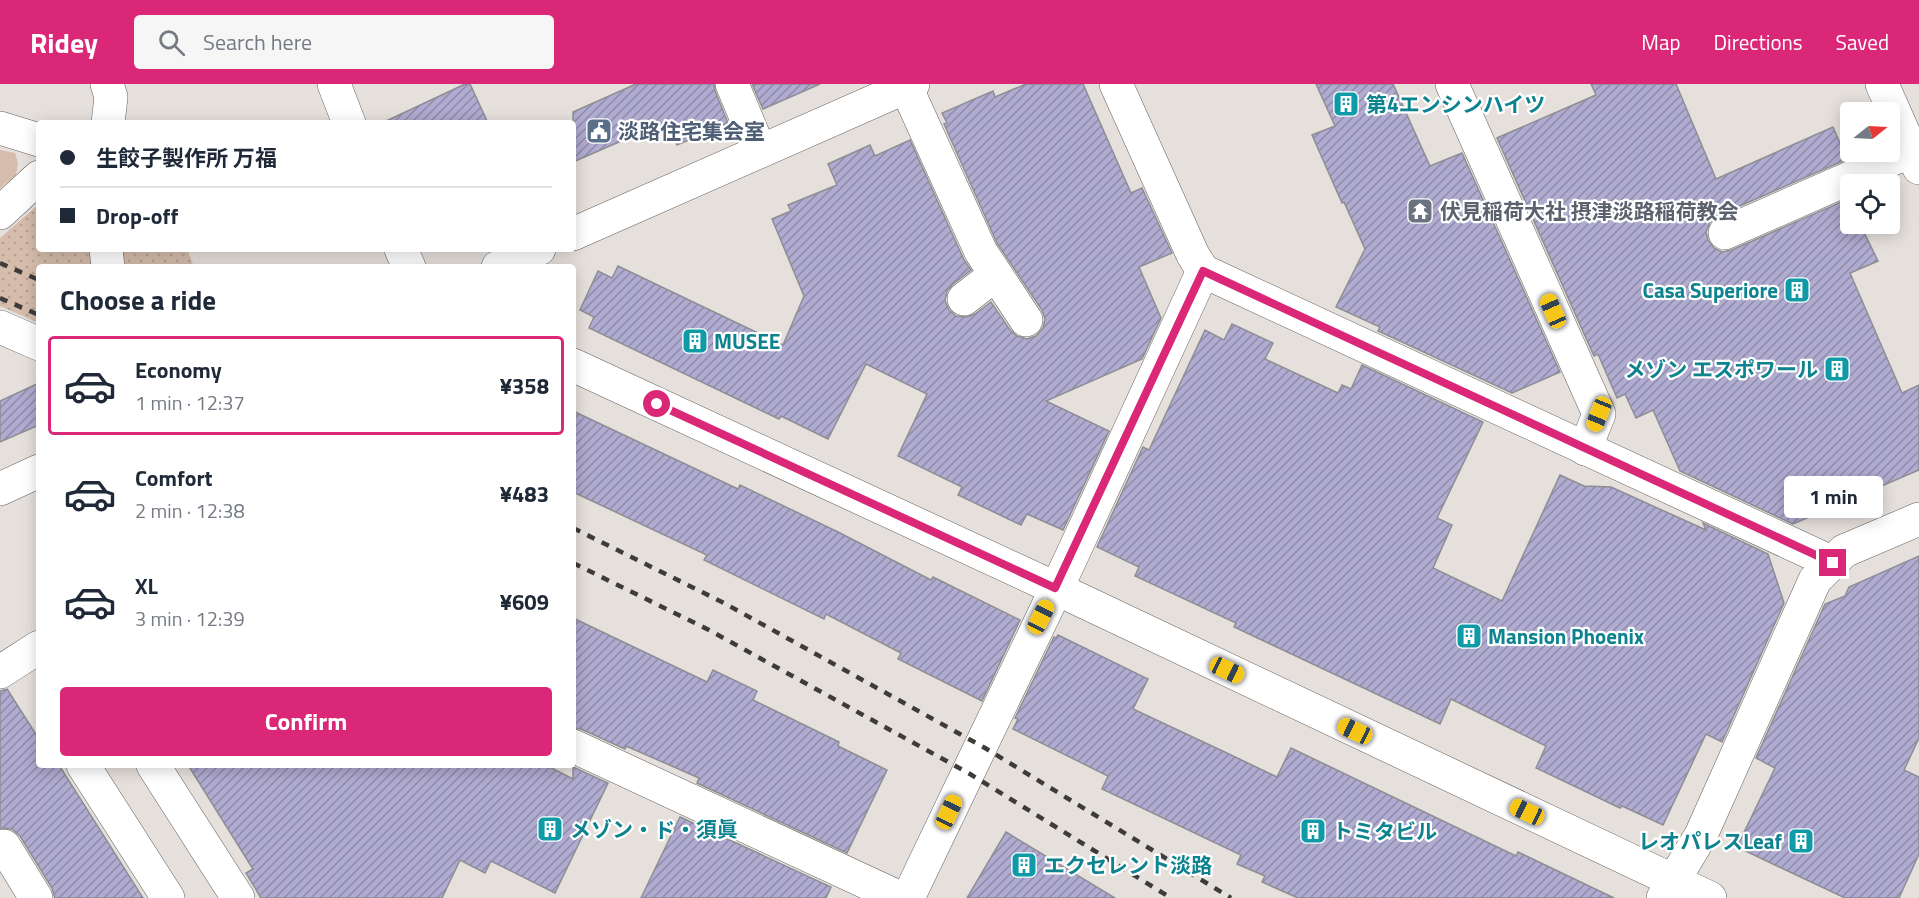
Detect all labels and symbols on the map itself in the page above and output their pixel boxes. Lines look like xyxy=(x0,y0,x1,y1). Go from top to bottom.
place label: 第4エンシンハイツ xyxy=(1366,88,1545,120)
building icon: 第4エンシンハイツ xyxy=(1331,89,1361,119)
north arrow xyxy=(1840,102,1900,162)
place label: 淡路住宅集会室 xyxy=(618,115,765,147)
public building icon: 淡路住宅集会室 xyxy=(584,116,614,146)
place label: 伏見稲荷大社 摂津淡路稲荷教会 xyxy=(1440,195,1739,227)
temple icon: 伏見稲荷大社 摂津淡路稲荷教会 xyxy=(1405,196,1435,226)
place label: Casa Superiore xyxy=(1643,274,1778,306)
building icon: Casa Superiore xyxy=(1782,275,1812,305)
car xyxy=(1537,291,1569,331)
place label: MUSEE xyxy=(714,325,780,357)
building icon: MUSEE xyxy=(680,326,710,356)
place label: メゾン エスポワール xyxy=(1624,353,1818,385)
building icon: メゾン エスポワール xyxy=(1822,354,1852,384)
route start xyxy=(643,390,670,417)
car xyxy=(1584,394,1614,434)
callout: 1 min xyxy=(1784,476,1882,518)
route end xyxy=(1819,549,1846,576)
car xyxy=(1025,597,1057,637)
place label: Mansion Phoenix xyxy=(1488,620,1644,652)
building icon: Mansion Phoenix xyxy=(1454,621,1484,651)
car xyxy=(1207,654,1247,686)
car xyxy=(1335,715,1375,747)
car xyxy=(933,792,965,832)
car xyxy=(1507,796,1547,828)
place label: メゾン・ド・須眞 xyxy=(570,813,738,845)
building icon: メゾン・ド・須眞 xyxy=(535,814,565,844)
place label: トミタビル xyxy=(1332,815,1437,847)
building icon: トミタビル xyxy=(1298,816,1328,846)
place label: レオパレスLeaf xyxy=(1638,825,1782,857)
building icon: レオパレスLeaf xyxy=(1786,826,1816,856)
place label: エクセレント淡路 xyxy=(1044,849,1212,881)
building icon: エクセレント淡路 xyxy=(1009,850,1039,880)

